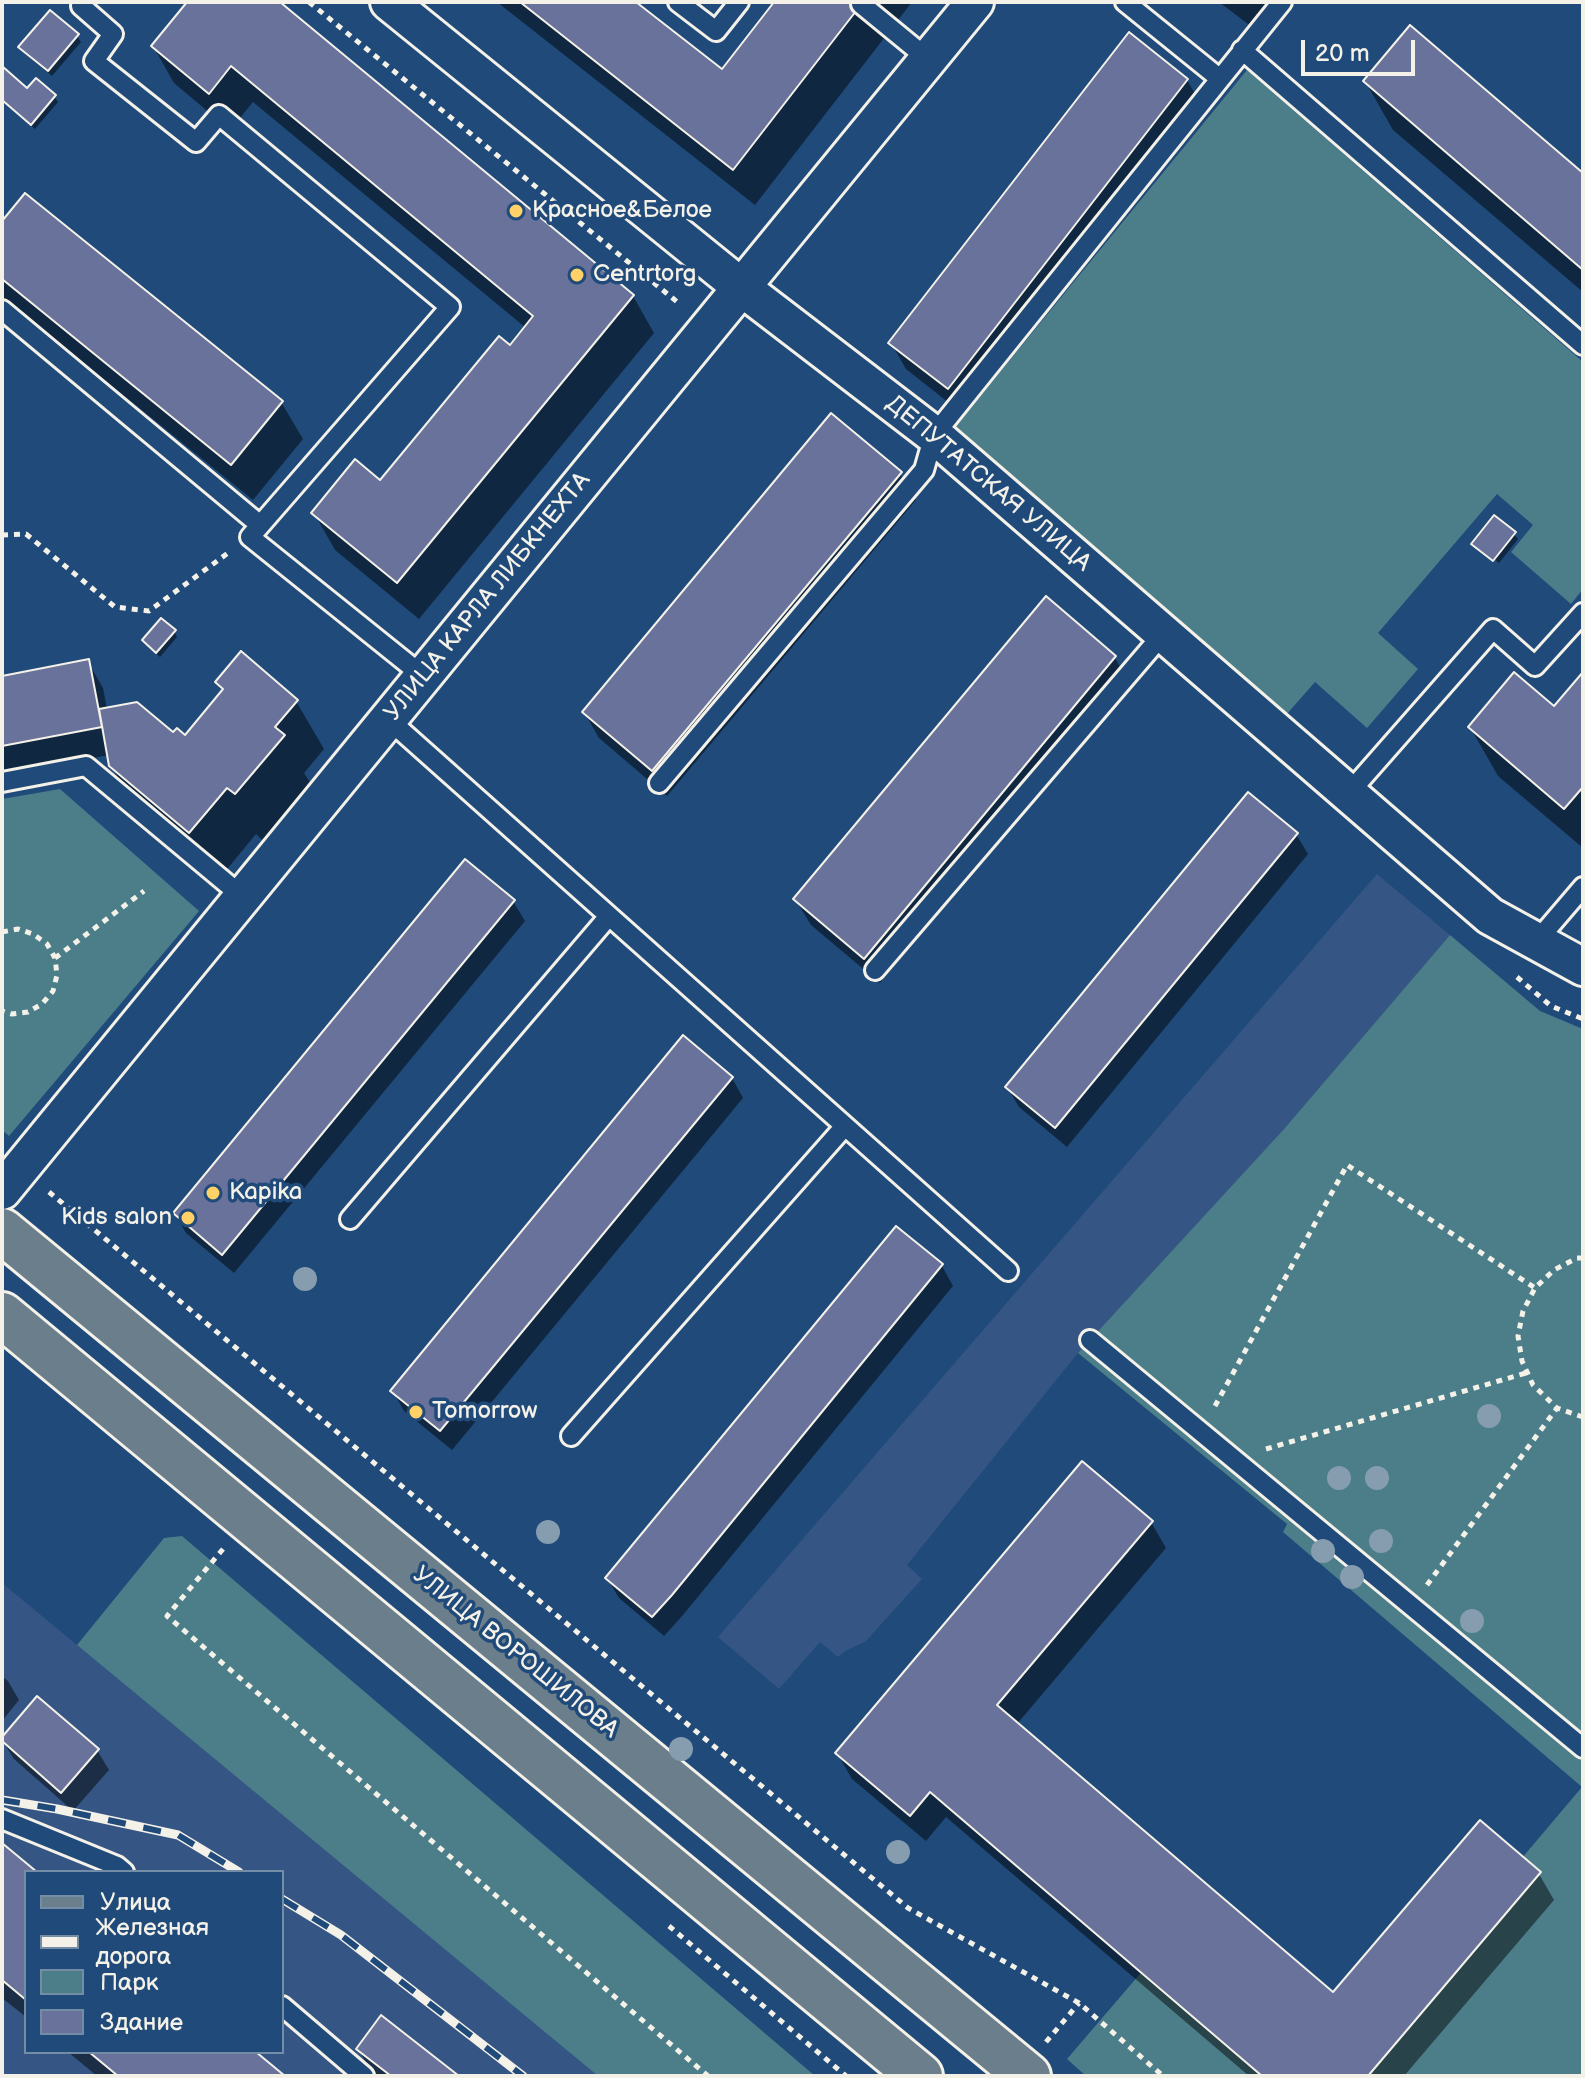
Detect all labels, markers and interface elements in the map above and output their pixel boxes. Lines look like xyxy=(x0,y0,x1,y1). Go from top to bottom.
scale bar xyxy=(1305,24,1419,74)
text: 20 m xyxy=(1315,39,1370,68)
place label: Красное&Белое xyxy=(532,197,712,225)
marker: Красное&Белое xyxy=(507,202,525,220)
place label: Centrtorg xyxy=(593,261,696,289)
marker: Centrtorg xyxy=(568,266,586,284)
street label: ДЕПУТАТСКАЯ УЛИЦА xyxy=(880,390,1096,578)
street label: УЛИЦА КАРЛА ЛИБКНЕХТА xyxy=(379,467,597,727)
place label: Kapika xyxy=(229,1179,302,1207)
marker: Kapika xyxy=(204,1184,222,1202)
place label: Kids salon xyxy=(61,1204,172,1232)
marker: Kids salon xyxy=(179,1209,197,1227)
place label: Tomorrow xyxy=(432,1398,537,1426)
marker: Tomorrow xyxy=(407,1403,425,1421)
street label: УЛИЦА ВОРОШИЛОВА xyxy=(406,1561,624,1745)
legend xyxy=(24,1870,284,2054)
text: Улица xyxy=(100,1888,171,1917)
text: Железная дорога xyxy=(95,1913,209,1971)
text: Парк xyxy=(100,1968,158,1997)
text: Здание xyxy=(100,2008,183,2037)

